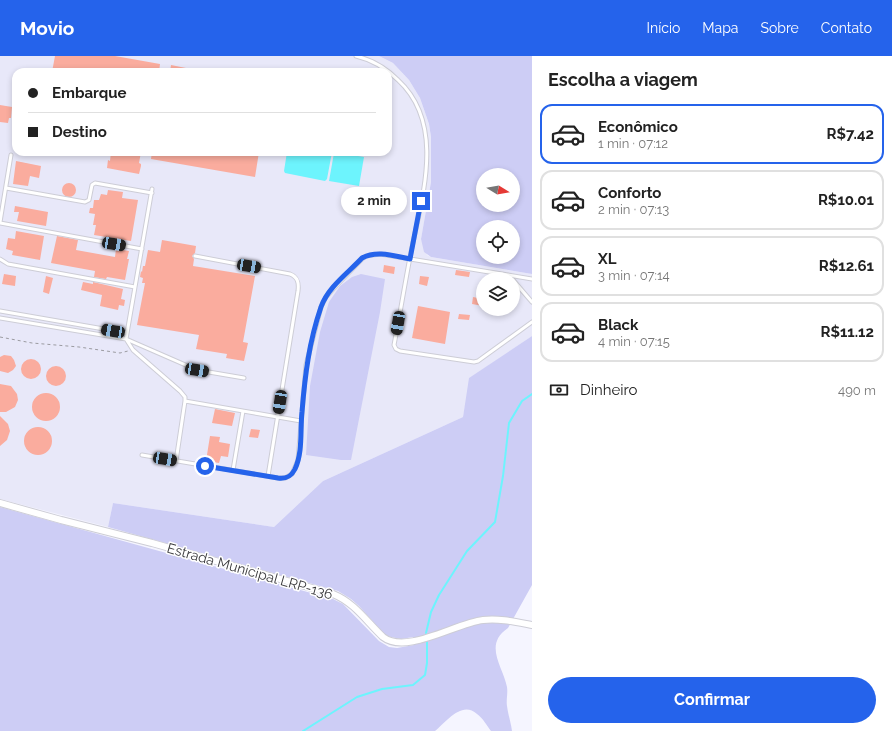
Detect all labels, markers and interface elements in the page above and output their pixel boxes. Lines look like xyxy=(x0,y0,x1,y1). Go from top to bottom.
text: Movio xyxy=(20,17,74,39)
text: Início xyxy=(647,20,680,36)
text: Mapa xyxy=(702,20,738,36)
text: Sobre xyxy=(760,20,799,36)
text: Contato xyxy=(821,20,872,36)
text: Escolha a viagem xyxy=(548,69,698,90)
text: Embarque xyxy=(52,84,127,102)
icon: car xyxy=(550,116,586,152)
text: Econômico xyxy=(598,118,678,136)
text: Destino xyxy=(52,123,107,141)
text: R$7.42 xyxy=(827,125,874,143)
text: 1 min · 07:12 xyxy=(598,136,668,151)
north arrow xyxy=(476,168,520,212)
map controls xyxy=(476,168,520,316)
icon: car xyxy=(550,182,586,218)
text: Conforto xyxy=(598,184,661,202)
callout: 2 min xyxy=(341,187,407,215)
text: R$10.01 xyxy=(818,191,874,209)
route end xyxy=(412,192,430,210)
text: 2 min xyxy=(357,193,391,208)
text: 2 min · 07:13 xyxy=(598,202,669,217)
button: locate xyxy=(476,220,520,264)
car xyxy=(101,236,127,252)
icon: car xyxy=(550,248,586,284)
text: XL xyxy=(598,250,616,268)
text: R$12.61 xyxy=(819,257,874,275)
car xyxy=(236,258,262,274)
text: 3 min · 07:14 xyxy=(598,268,670,283)
button: layers xyxy=(476,272,520,316)
car xyxy=(390,310,406,336)
icon: car xyxy=(550,314,586,350)
text: Black xyxy=(598,316,638,334)
car xyxy=(100,323,126,339)
text: R$11.12 xyxy=(820,323,874,341)
text: 4 min · 07:15 xyxy=(598,334,670,349)
car xyxy=(184,362,210,378)
icon: cash xyxy=(548,379,570,401)
text: Dinheiro xyxy=(580,381,638,399)
text: 490 m xyxy=(838,383,876,398)
car xyxy=(272,389,288,415)
car xyxy=(152,451,178,467)
route start xyxy=(196,457,214,475)
street label: Estrada Municipal LRP-136 xyxy=(165,540,335,602)
button: Confirmar xyxy=(548,677,876,723)

